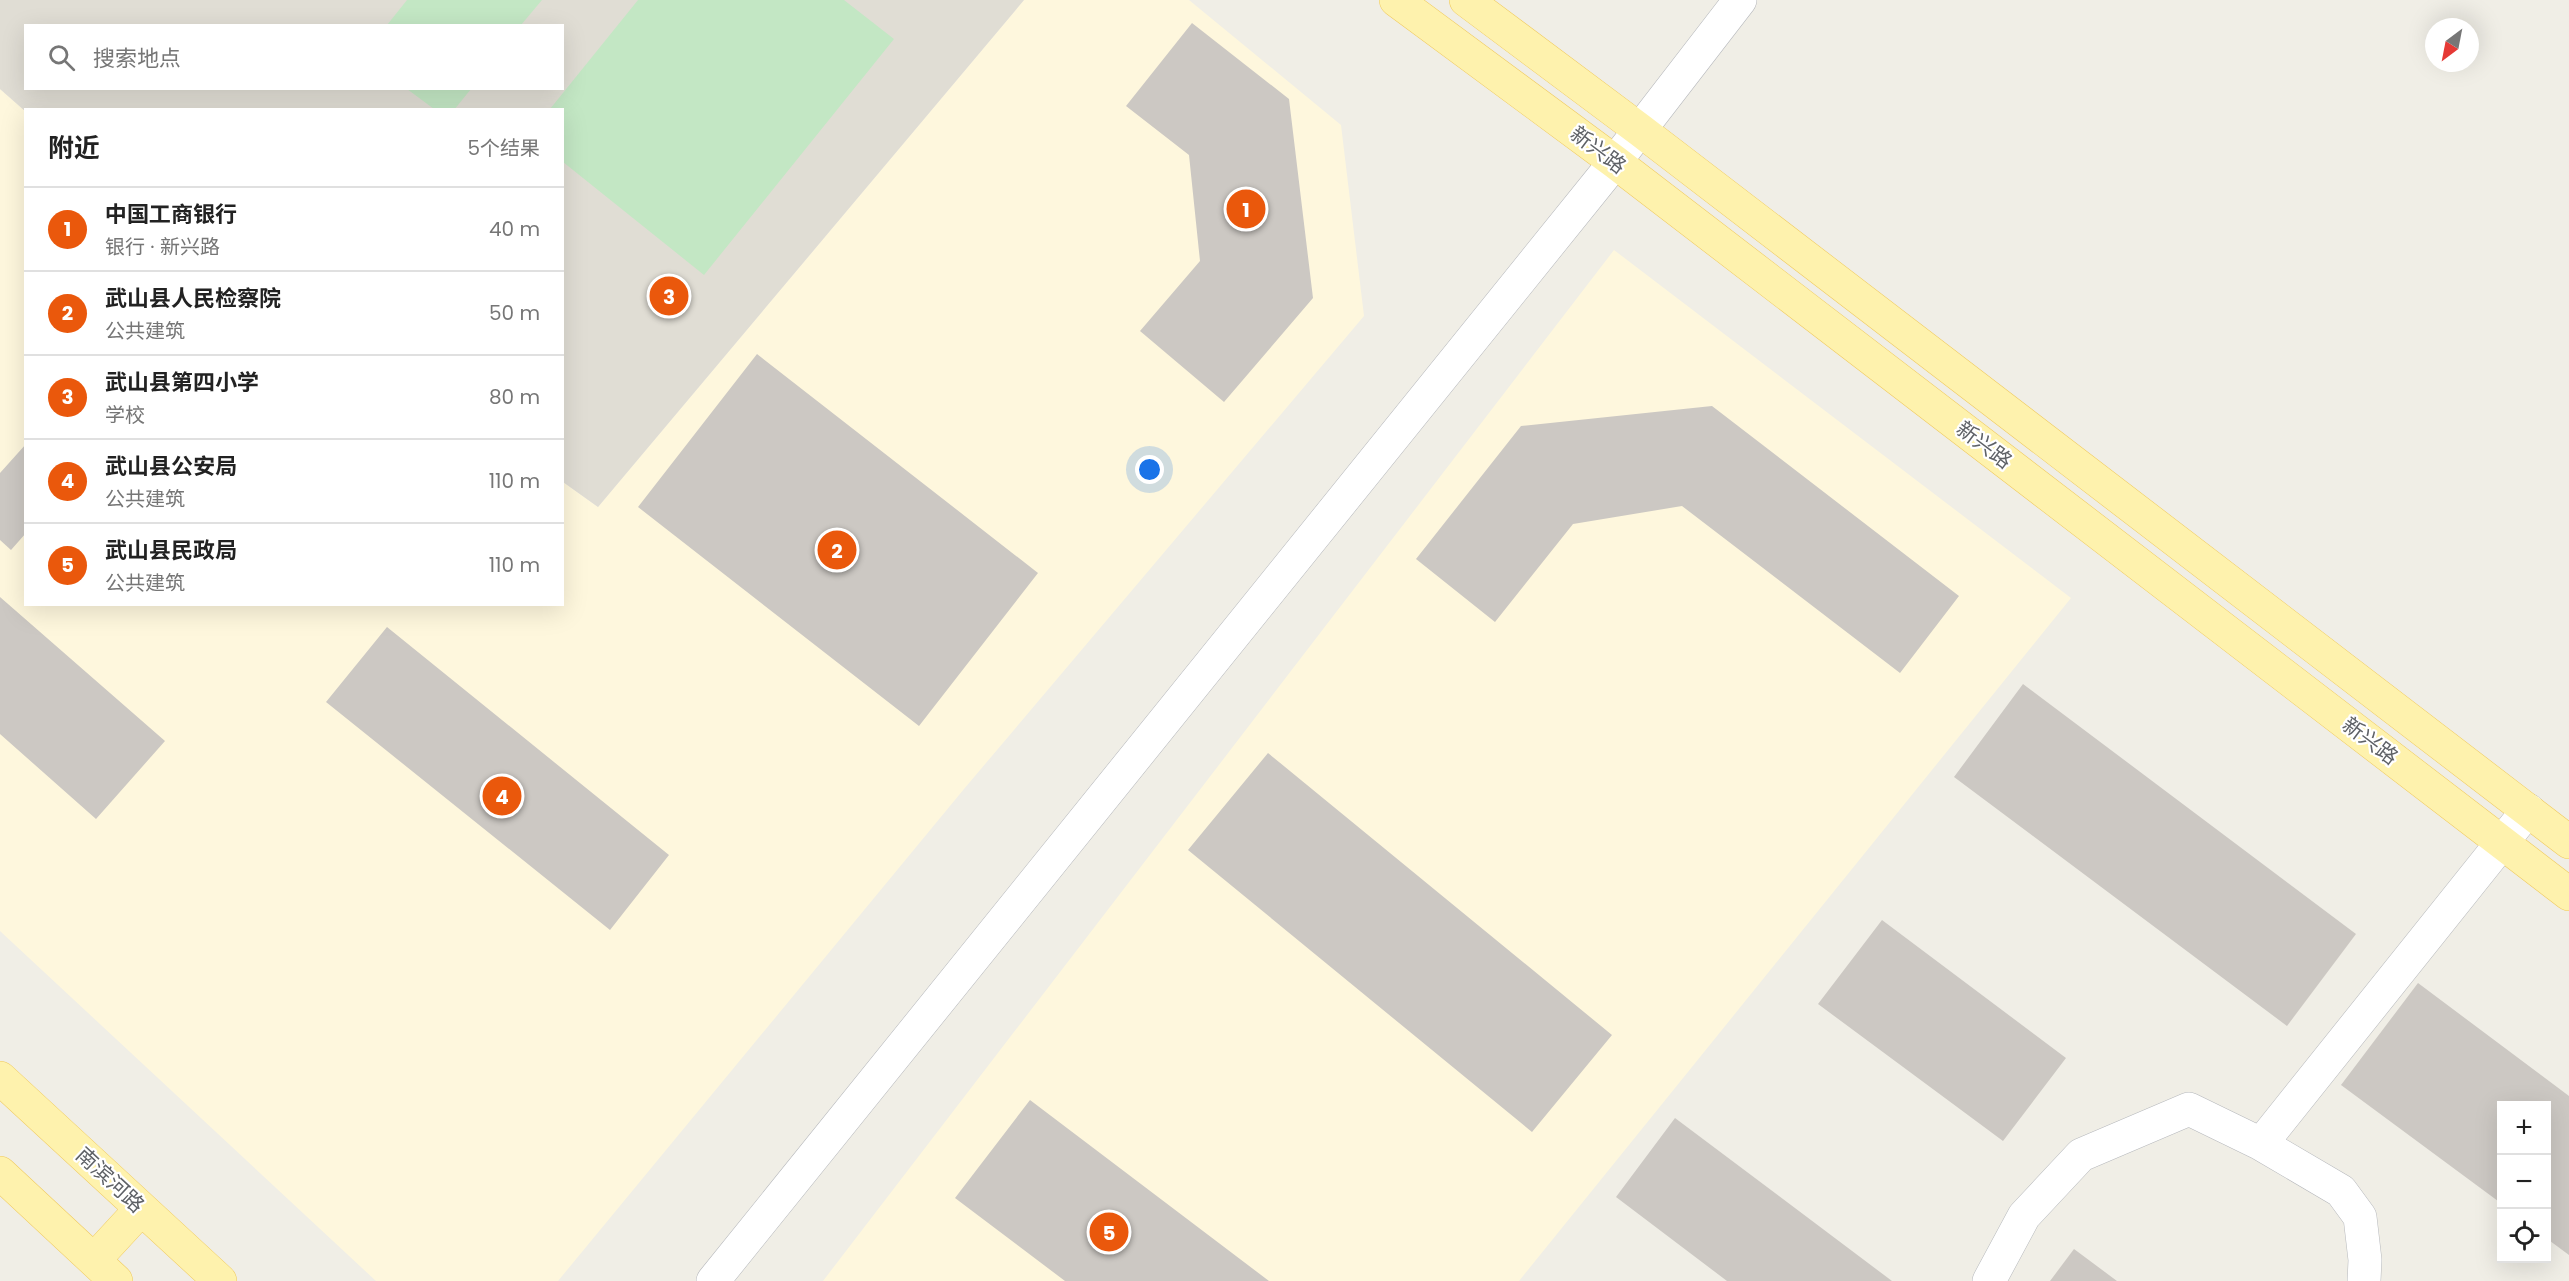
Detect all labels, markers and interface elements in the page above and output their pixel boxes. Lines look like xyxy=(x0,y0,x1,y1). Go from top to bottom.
north arrow xyxy=(2425,18,2479,72)
search box xyxy=(24,24,564,90)
icon: search xyxy=(45,41,78,74)
text: 搜索地点 xyxy=(93,43,181,74)
street label: 新兴路 xyxy=(1564,119,1632,180)
text: 附近 xyxy=(48,130,100,166)
text: 5个结果 xyxy=(467,134,540,162)
pin: 1 xyxy=(1226,186,1266,232)
text: 中国工商银行 xyxy=(105,199,237,230)
text: 1 xyxy=(64,215,71,243)
text: 40 m xyxy=(489,215,540,243)
text: 银行 · 新兴路 xyxy=(105,233,220,261)
pin: 3 xyxy=(650,274,688,318)
text: 武山县人民检察院 xyxy=(105,283,281,314)
text: 2 xyxy=(62,299,73,327)
text: 50 m xyxy=(489,299,540,327)
text: 公共建筑 xyxy=(105,317,185,345)
text: 武山县第四小学 xyxy=(105,367,259,398)
text: 3 xyxy=(61,383,74,411)
text: 80 m xyxy=(489,383,540,411)
text: 学校 xyxy=(105,401,145,429)
street label: 新兴路 xyxy=(1950,414,2018,475)
text: 武山县公安局 xyxy=(105,451,237,482)
your location xyxy=(1135,455,1164,484)
text: 4 xyxy=(61,467,74,495)
text: 110 m xyxy=(489,467,540,495)
text: 公共建筑 xyxy=(105,485,185,513)
pin: 2 xyxy=(818,528,856,572)
text: 武山县民政局 xyxy=(105,535,237,566)
text: 5 xyxy=(61,551,74,579)
text: 110 m xyxy=(489,551,540,579)
text: 公共建筑 xyxy=(105,569,185,597)
street label: 新兴路 xyxy=(2336,710,2404,771)
pin: 4 xyxy=(482,774,522,818)
map controls xyxy=(2497,1101,2551,1263)
button: + xyxy=(2497,1101,2551,1155)
street label: 南滨河路 xyxy=(70,1140,151,1219)
button: − xyxy=(2497,1155,2551,1209)
button: locate xyxy=(2497,1209,2551,1263)
pin: 5 xyxy=(1090,1210,1128,1254)

